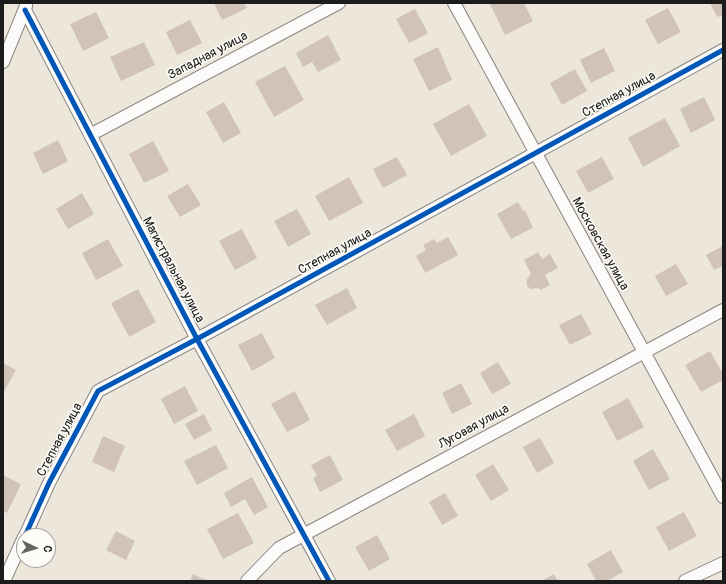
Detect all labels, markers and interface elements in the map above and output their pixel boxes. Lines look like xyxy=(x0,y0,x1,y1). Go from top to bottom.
street label: Западная улица xyxy=(165,28,251,84)
street label: Степная улица xyxy=(580,68,658,122)
street label: Московская улица xyxy=(568,195,632,293)
street label: Магистральная улица xyxy=(139,215,207,325)
street label: Степная улица xyxy=(296,225,374,279)
street label: Степная улица xyxy=(34,400,86,480)
street label: Луговая улица xyxy=(436,401,512,453)
north arrow xyxy=(16,528,56,568)
text: С xyxy=(41,545,54,553)

